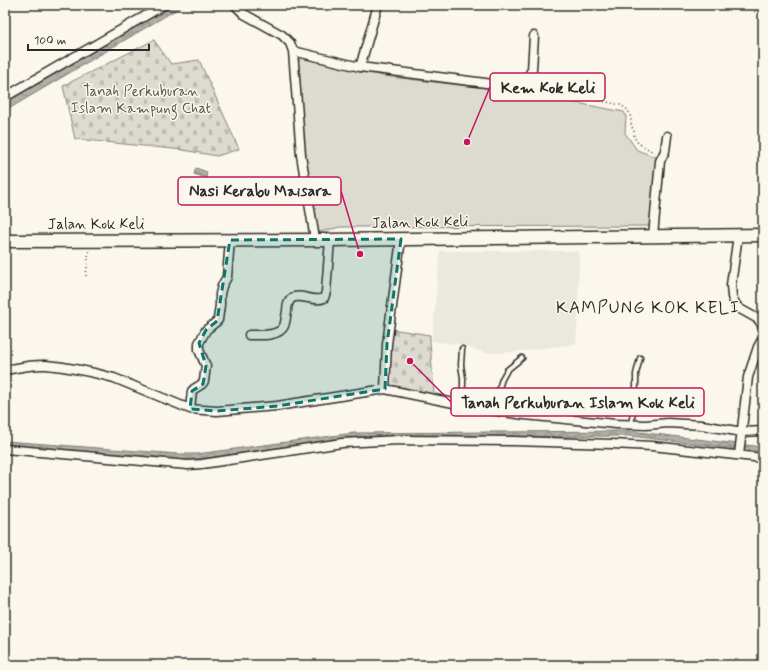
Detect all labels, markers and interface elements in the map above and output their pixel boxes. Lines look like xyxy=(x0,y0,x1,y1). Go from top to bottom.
scale bar xyxy=(28,26,149,52)
text: 100 m xyxy=(34,33,66,49)
callout: Kem Kok Keli xyxy=(490,73,605,101)
text: Kem Kok Keli xyxy=(501,78,596,99)
park label: Tanah Perkuburan Islam Kampung Chat xyxy=(71,82,212,120)
callout: Nasi Kerabu Maisara xyxy=(178,177,341,205)
text: Nasi Kerabu Maisara xyxy=(189,181,331,202)
street label: Jalan Kok Keli xyxy=(371,212,469,234)
street label: Jalan Kok Keli xyxy=(48,215,145,235)
district label: KAMPUNG KOK KELI xyxy=(556,297,740,319)
callout: Tanah Perkuburan Islam Kok Keli xyxy=(451,388,704,416)
text: Tanah Perkuburan Islam Kok Keli xyxy=(461,393,696,414)

